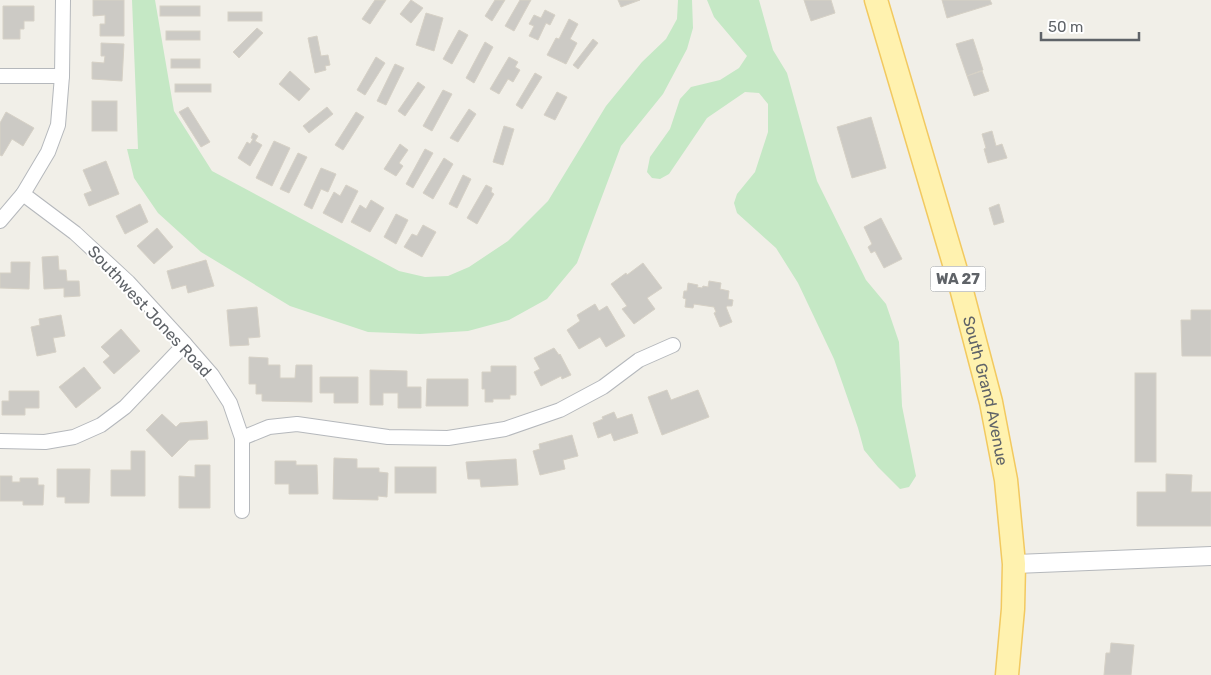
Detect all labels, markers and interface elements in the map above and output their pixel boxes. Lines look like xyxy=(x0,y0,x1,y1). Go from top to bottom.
scale bar xyxy=(1041,10,1138,42)
text: 50 m xyxy=(1048,18,1083,36)
street label: Southwest Jones Road xyxy=(84,242,215,381)
road number: WA 27 xyxy=(930,266,986,292)
street label: South Grand Avenue xyxy=(959,314,1012,467)

